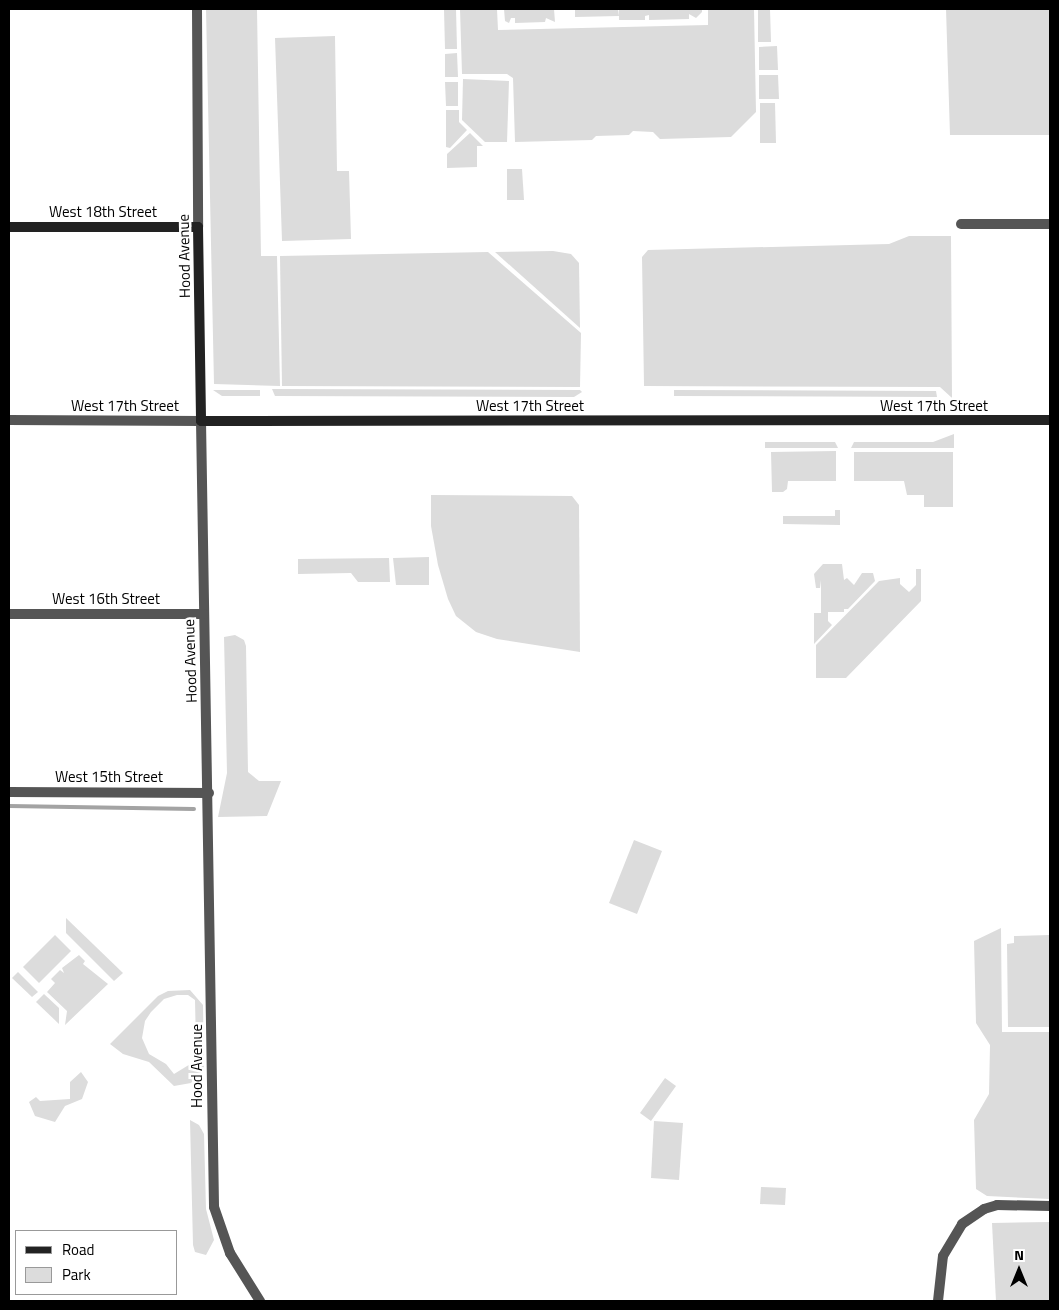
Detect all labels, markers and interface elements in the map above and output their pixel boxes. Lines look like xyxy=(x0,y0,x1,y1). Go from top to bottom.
street label: West 18th Street xyxy=(49,203,157,221)
street label: Hood Avenue xyxy=(174,214,194,298)
street label: West 17th Street xyxy=(71,397,179,415)
street label: West 17th Street xyxy=(476,397,584,415)
street label: West 17th Street xyxy=(880,397,988,415)
street label: West 16th Street xyxy=(52,590,160,608)
street label: Hood Avenue xyxy=(180,619,200,703)
street label: West 15th Street xyxy=(55,768,163,786)
street label: Hood Avenue xyxy=(188,1024,206,1108)
legend xyxy=(15,1230,178,1295)
text: Road xyxy=(62,1238,94,1261)
text: N xyxy=(1014,1244,1024,1265)
north arrow xyxy=(994,1245,1044,1295)
text: Park xyxy=(62,1263,91,1286)

